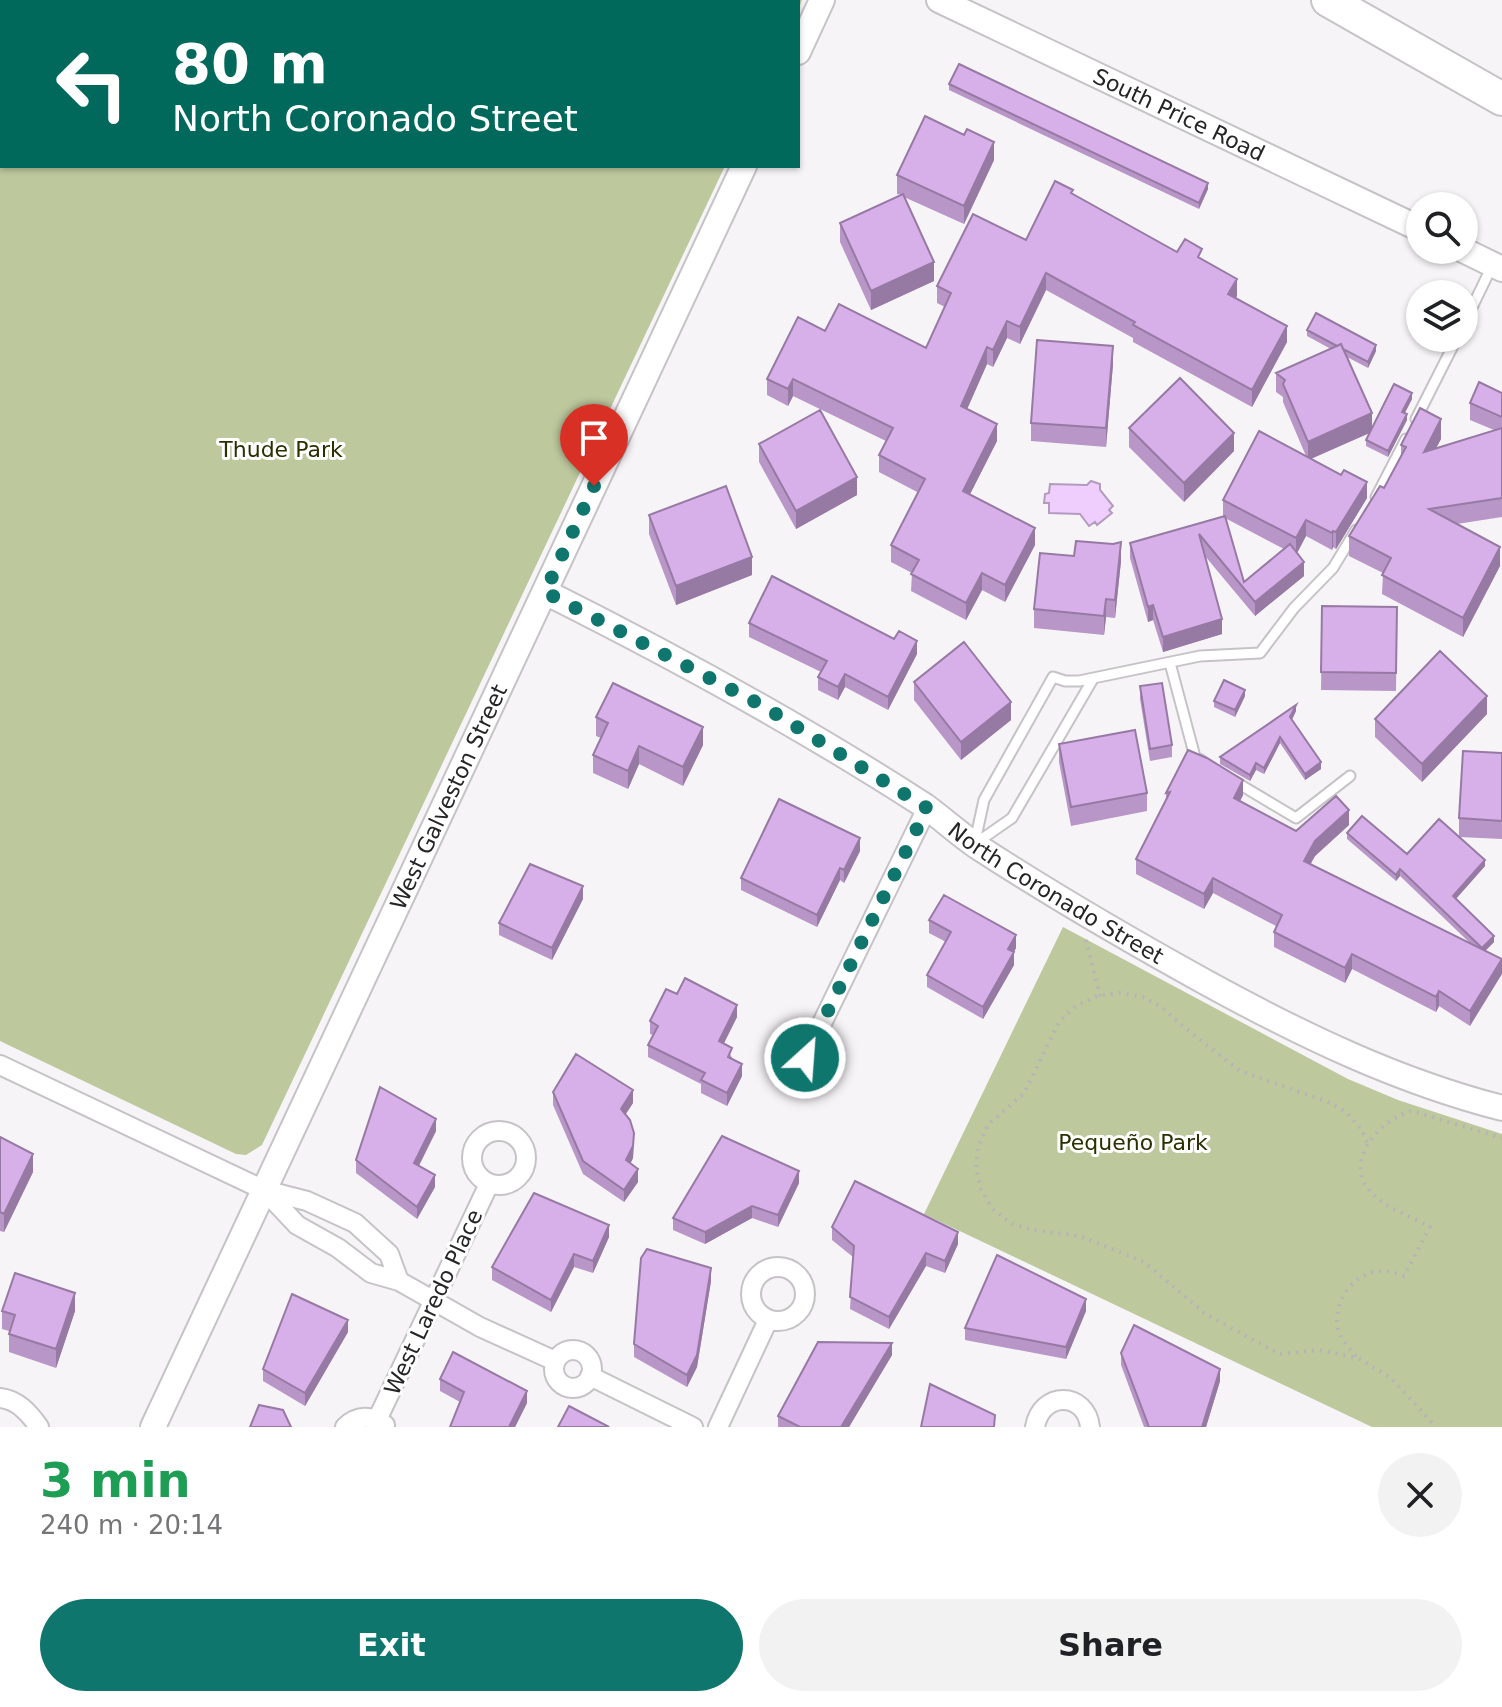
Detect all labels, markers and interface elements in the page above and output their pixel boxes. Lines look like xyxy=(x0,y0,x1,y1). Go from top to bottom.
text: 80 m xyxy=(172,31,328,96)
icon: left xyxy=(40,32,144,136)
street label: South Price Road xyxy=(1089,63,1269,166)
text: North Coronado Street xyxy=(172,98,578,139)
map controls xyxy=(1406,192,1478,352)
button: search xyxy=(1406,192,1478,264)
button: layers xyxy=(1406,280,1478,352)
pin xyxy=(560,404,628,486)
icon: arrive xyxy=(572,416,616,460)
park label: Thude Park xyxy=(218,437,343,462)
street label: West Galveston Street xyxy=(385,680,512,914)
street label: North Coronado Street xyxy=(943,817,1168,969)
position arrow xyxy=(763,1016,847,1100)
park label: Pequeño Park xyxy=(1058,1130,1208,1155)
street label: West Laredo Place xyxy=(379,1205,487,1399)
text: 3 min xyxy=(40,1452,191,1508)
button: close xyxy=(1378,1453,1462,1537)
text: 240 m · 20:14 xyxy=(40,1510,223,1540)
button: Exit xyxy=(40,1599,743,1691)
button: Share xyxy=(759,1599,1462,1691)

